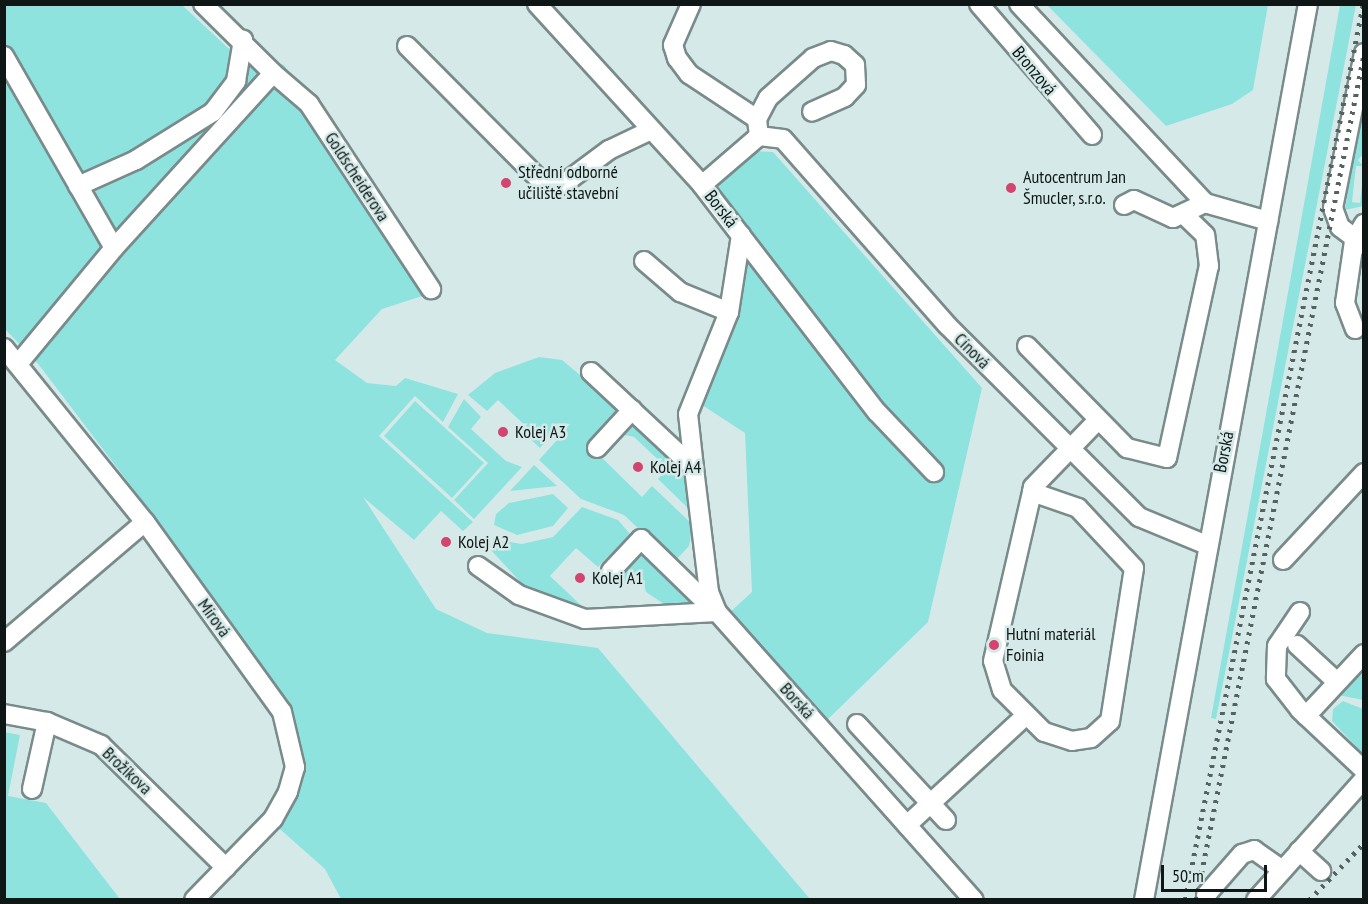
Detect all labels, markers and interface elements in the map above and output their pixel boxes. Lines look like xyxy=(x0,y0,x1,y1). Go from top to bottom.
street label: Bronzová xyxy=(1007,42,1061,100)
street label: Goldscheiderova xyxy=(320,128,394,226)
place label: Střední odborné učiliště stavební xyxy=(518,162,619,204)
place label: Autocentrum Jan Šmucler, s.r.o. xyxy=(1023,167,1126,210)
marker: Střední odborné učiliště stavební xyxy=(499,176,513,190)
marker: Autocentrum Jan Šmucler, s.r.o. xyxy=(1004,181,1018,195)
street label: Borská xyxy=(700,186,742,232)
street label: Cínová xyxy=(950,329,994,373)
place label: Kolej A3 xyxy=(515,421,567,443)
marker: Kolej A3 xyxy=(496,425,510,439)
street label: Borská xyxy=(1209,430,1239,474)
place label: Kolej A4 xyxy=(650,456,702,478)
marker: Kolej A4 xyxy=(631,460,645,474)
place label: Kolej A2 xyxy=(458,531,510,553)
marker: Kolej A2 xyxy=(439,535,453,549)
place label: Kolej A1 xyxy=(592,567,644,589)
marker: Kolej A1 xyxy=(573,571,587,585)
street label: Mírová xyxy=(193,595,235,641)
place label: Hutní materiál Foinia xyxy=(1006,624,1095,666)
marker: Hutní materiál Foinia xyxy=(987,638,1001,652)
street label: Borská xyxy=(775,678,819,724)
street label: Brožíkova xyxy=(98,743,156,799)
scale bar xyxy=(1164,853,1270,891)
text: 50 m xyxy=(1172,864,1204,887)

